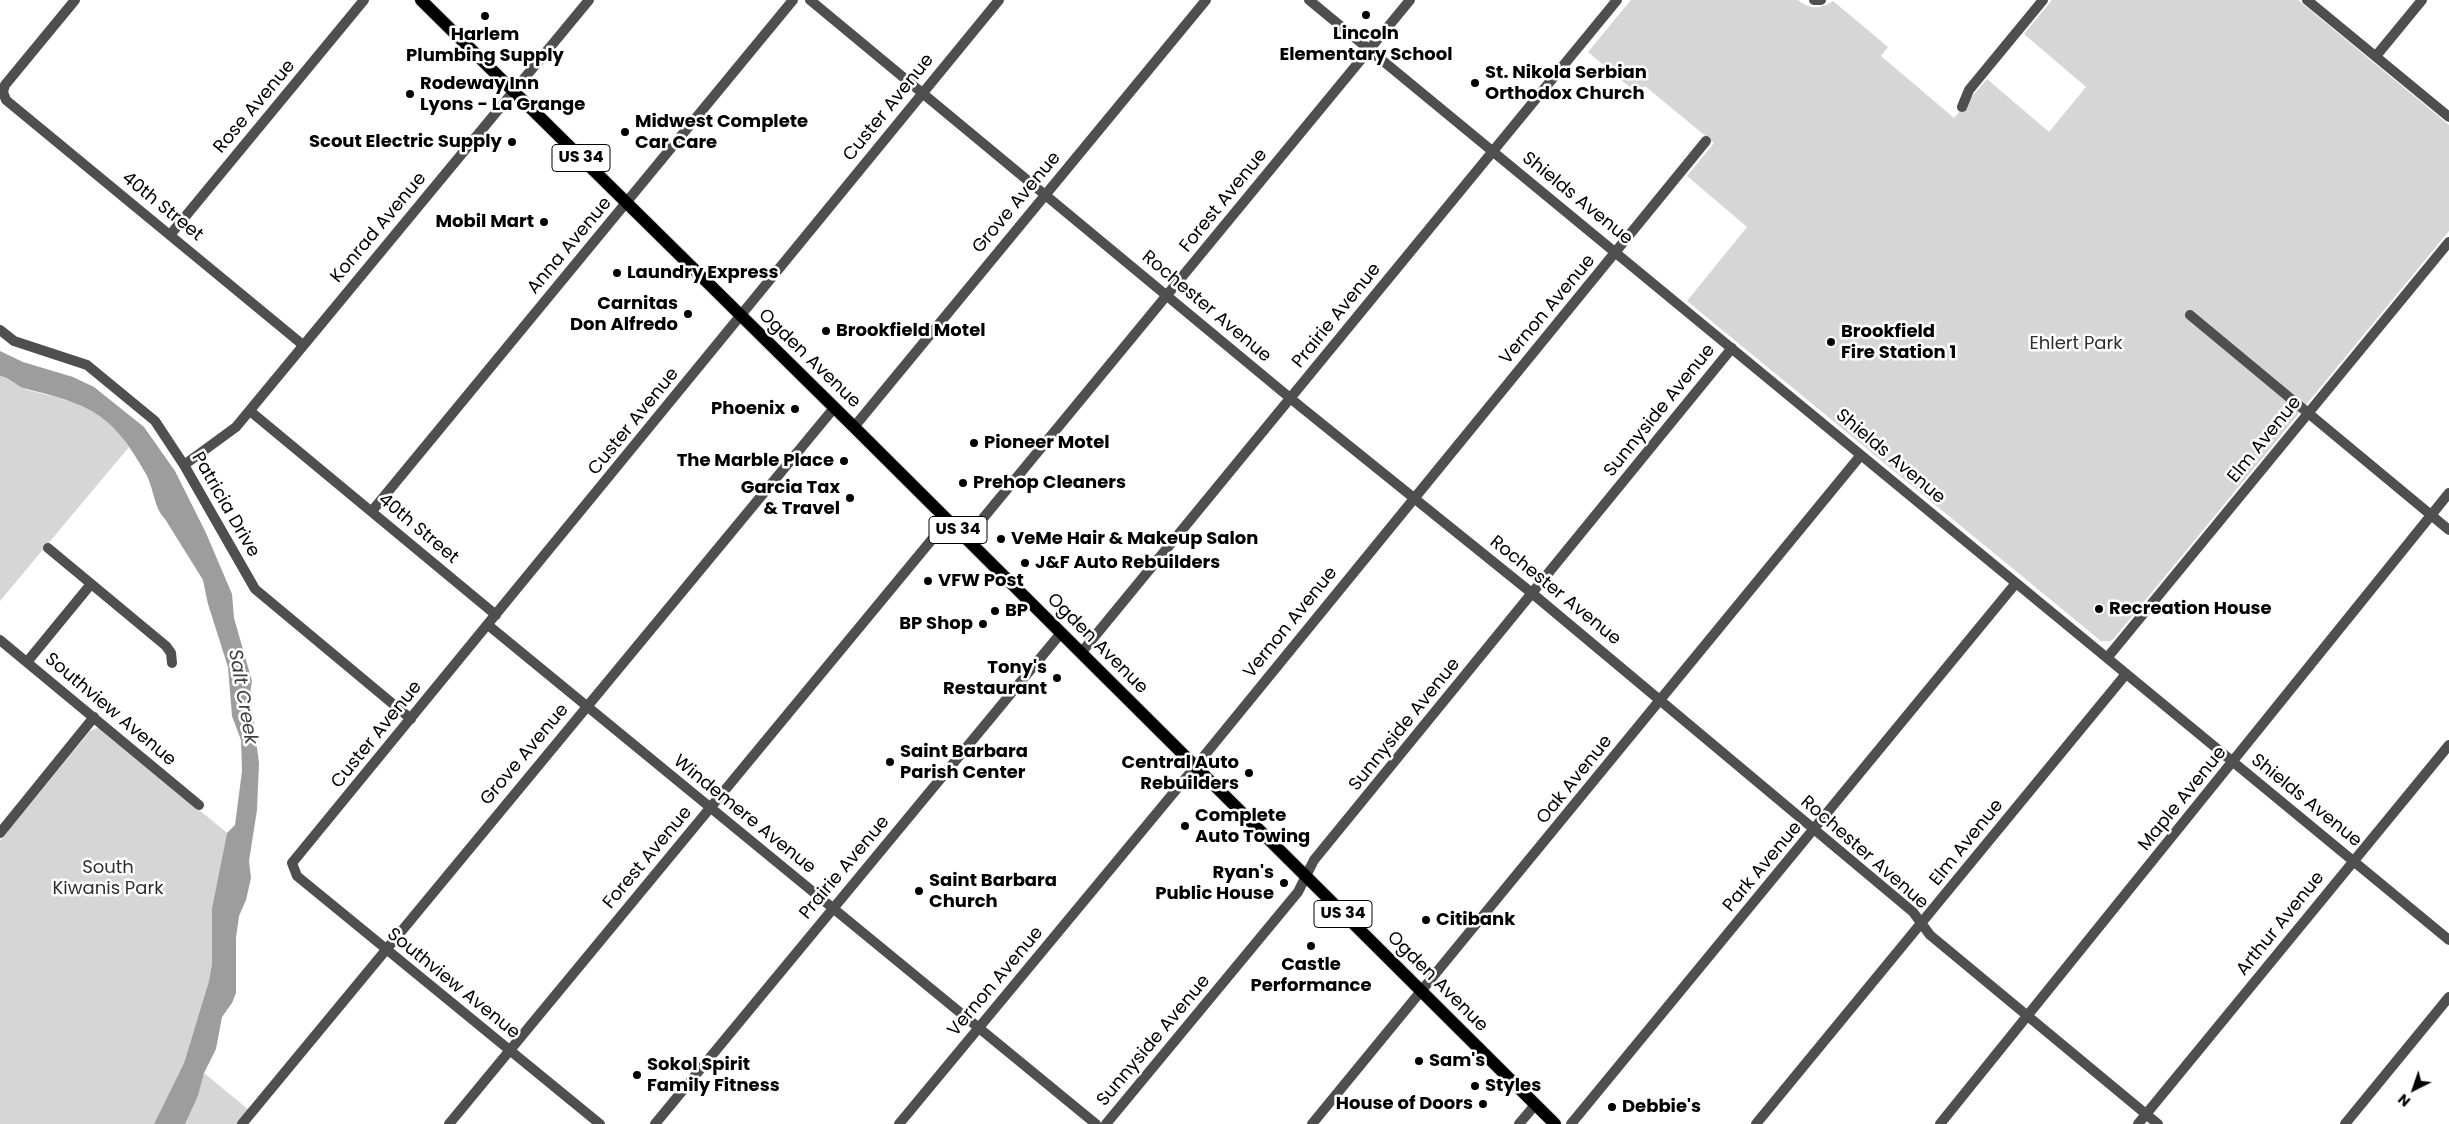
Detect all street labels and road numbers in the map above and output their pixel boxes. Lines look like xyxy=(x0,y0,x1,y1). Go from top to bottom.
street label: Custer Avenue xyxy=(839,50,939,166)
street label: Rose Avenue xyxy=(210,56,300,158)
road number: US 34 xyxy=(552,144,610,172)
street label: Forest Avenue xyxy=(1176,145,1272,257)
street label: Grove Avenue xyxy=(968,148,1066,258)
street label: Shields Avenue xyxy=(1517,148,1637,250)
street label: 40th Street xyxy=(117,168,207,246)
street label: Konrad Avenue xyxy=(327,168,431,288)
street label: Anna Avenue xyxy=(523,193,617,299)
street label: Rochester Avenue xyxy=(1137,247,1275,367)
street label: Vernon Avenue xyxy=(1496,251,1600,369)
street label: Prairie Avenue xyxy=(1288,259,1386,373)
street label: Ogden Avenue xyxy=(753,305,865,413)
street label: Sunnyside Avenue xyxy=(1600,340,1720,482)
street label: Custer Avenue xyxy=(584,364,684,480)
street label: Elm Avenue xyxy=(2224,393,2306,487)
street label: Shields Avenue xyxy=(1831,405,1949,509)
street label: Patricia Drive xyxy=(186,449,264,561)
street label: 40th Street xyxy=(373,489,463,569)
road number: US 34 xyxy=(929,516,987,544)
street label: Rochester Avenue xyxy=(1485,532,1625,650)
street label: Vernon Avenue xyxy=(1239,563,1343,683)
street label: Ogden Avenue xyxy=(1042,589,1152,699)
street label: Southview Avenue xyxy=(40,649,180,771)
street label: Sunnyside Avenue xyxy=(1345,654,1465,796)
street label: Custer Avenue xyxy=(327,677,427,793)
street label: Grove Avenue xyxy=(476,700,574,810)
street label: Oak Avenue xyxy=(1533,731,1617,829)
street label: Maple Avenue xyxy=(2134,743,2232,855)
street label: Shields Avenue xyxy=(2246,750,2366,852)
street label: Windemere Avenue xyxy=(668,751,820,879)
street label: Rochester Avenue xyxy=(1796,792,1932,914)
street label: Elm Avenue xyxy=(1926,796,2008,890)
street label: Forest Avenue xyxy=(599,802,697,914)
street label: Prairie Avenue xyxy=(795,812,895,924)
street label: Park Avenue xyxy=(1719,818,1807,916)
street label: Arthur Avenue xyxy=(2232,868,2330,980)
road number: US 34 xyxy=(1314,901,1372,928)
street label: Vernon Avenue xyxy=(944,923,1048,1041)
street label: Southview Avenue xyxy=(382,924,524,1044)
street label: Ogden Avenue xyxy=(1382,927,1492,1037)
street label: Sunnyside Avenue xyxy=(1093,971,1215,1111)

